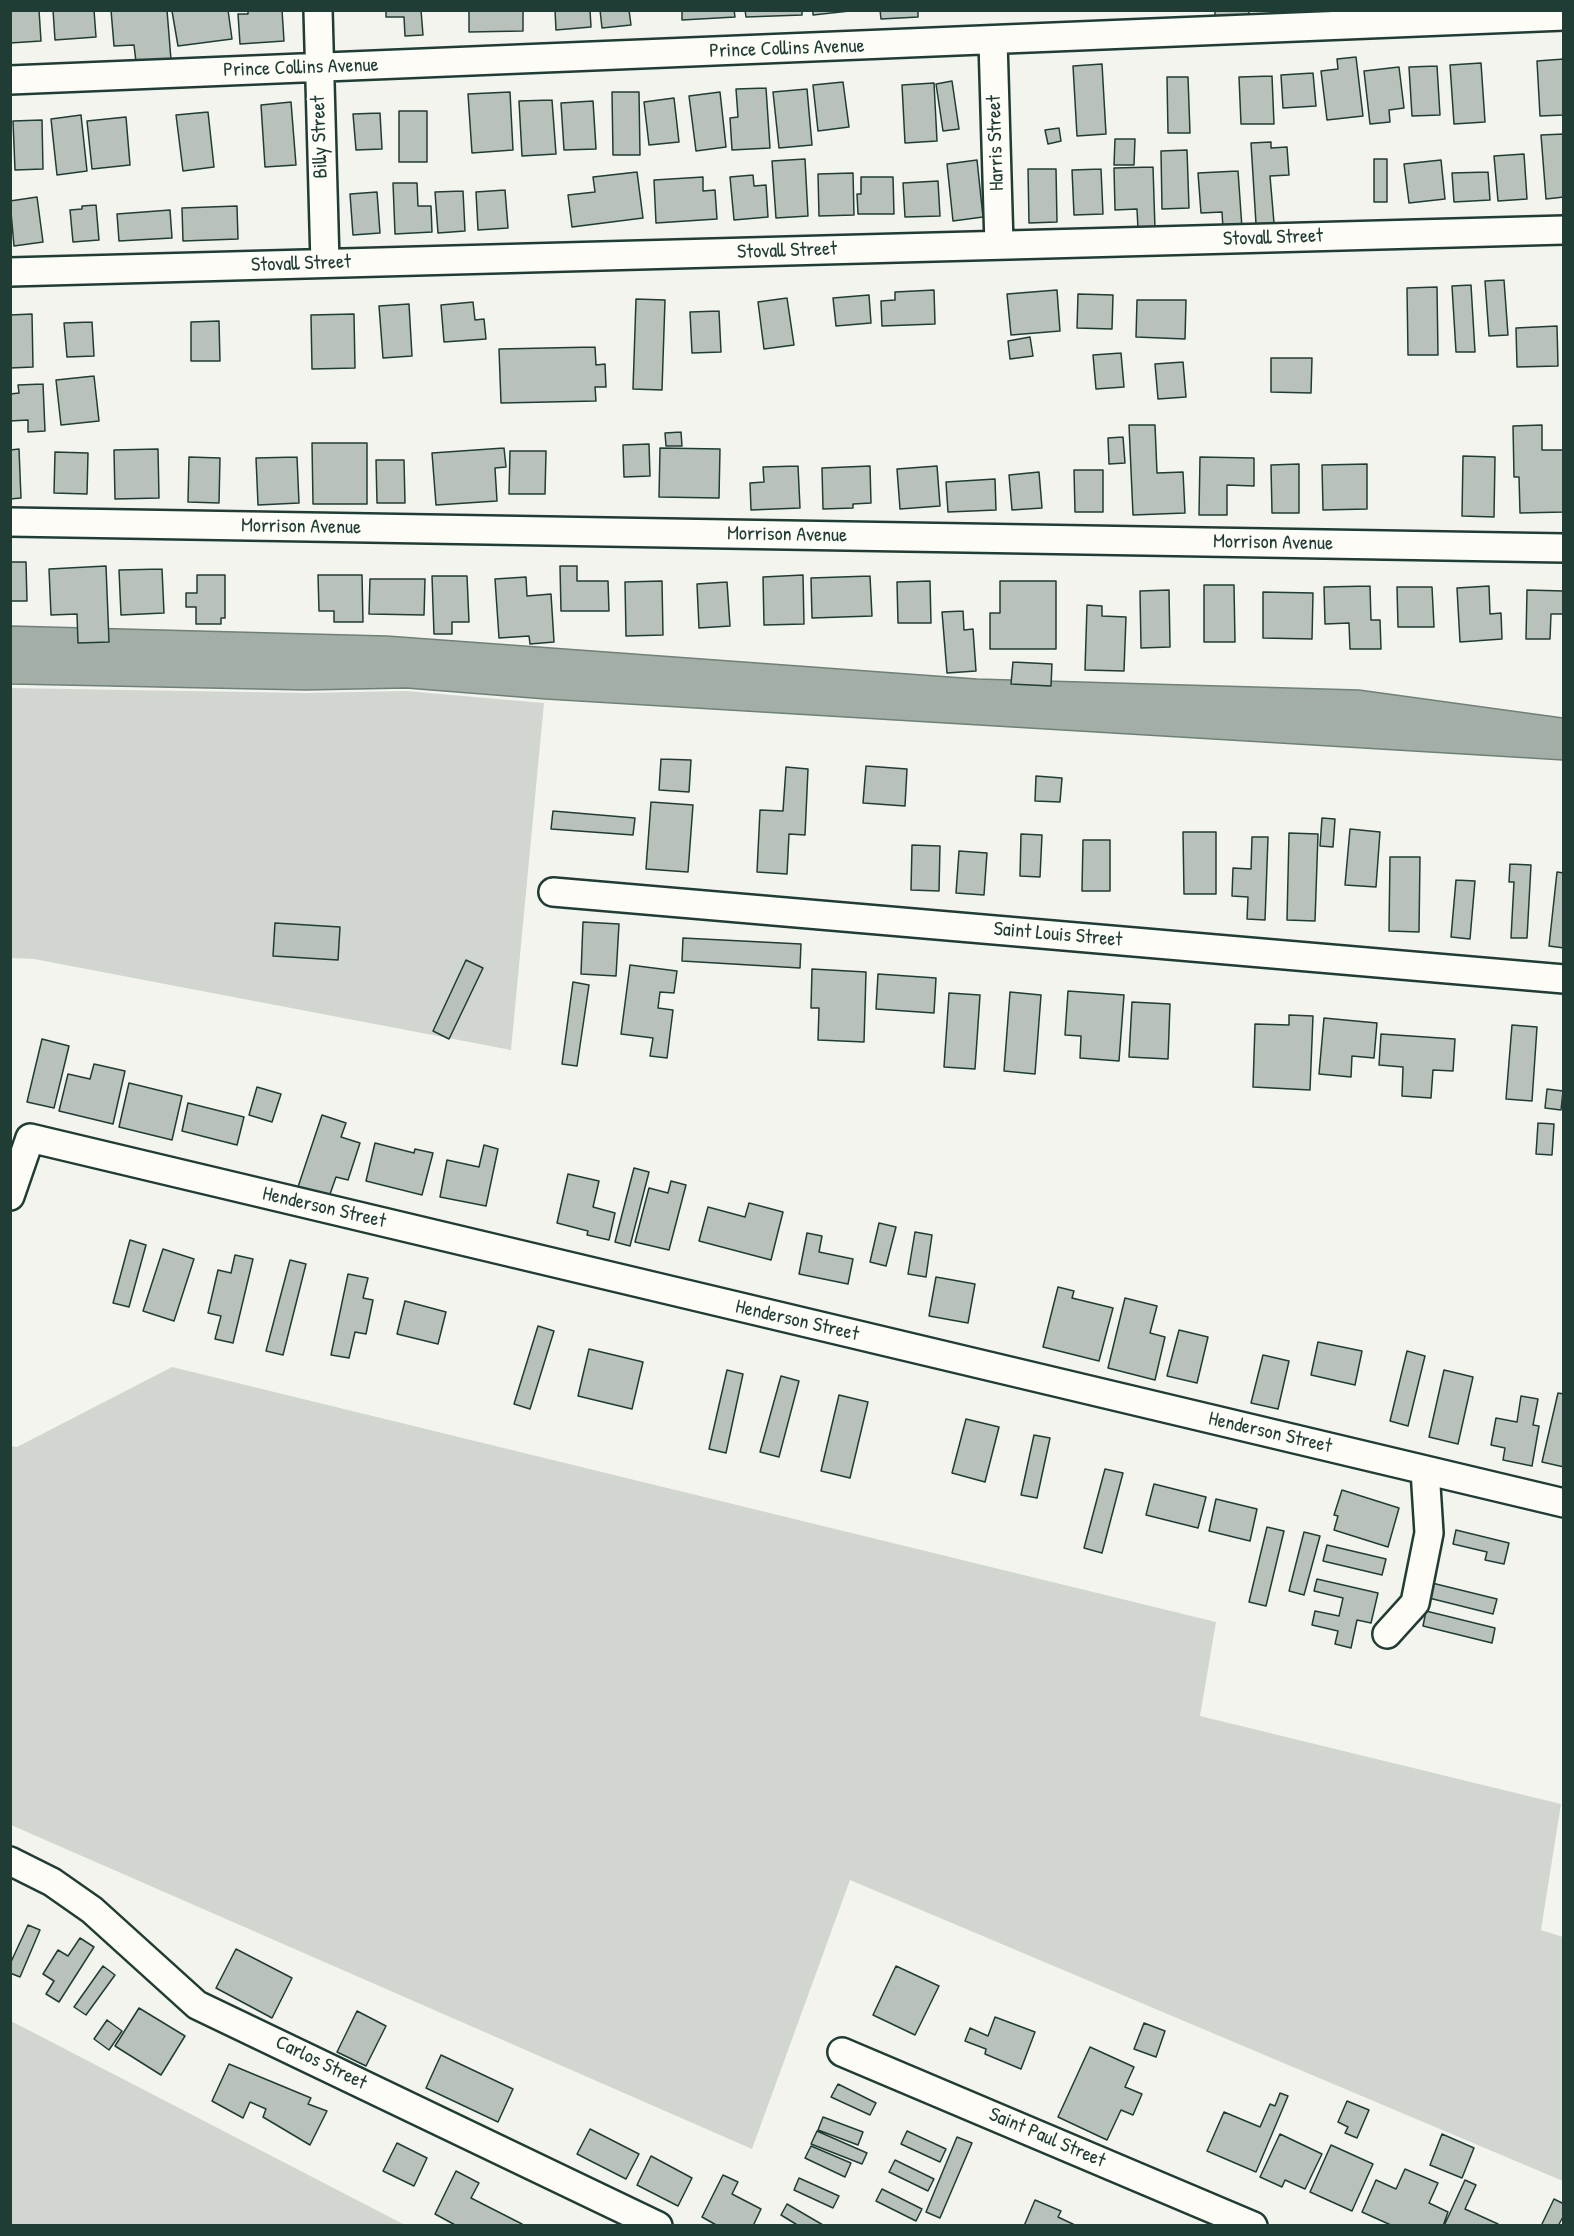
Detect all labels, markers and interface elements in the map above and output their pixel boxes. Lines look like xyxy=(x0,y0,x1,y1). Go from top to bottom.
street label: Prince Collins Avenue xyxy=(709,34,865,64)
street label: Prince Collins Avenue xyxy=(223,53,379,83)
street label: Billy Street xyxy=(307,95,333,179)
street label: Harris Street xyxy=(982,95,1010,191)
street label: Stovall Street xyxy=(1223,224,1323,252)
street label: Stovall Street xyxy=(737,237,837,265)
street label: Stovall Street xyxy=(251,250,351,278)
street label: Morrison Avenue xyxy=(241,514,361,540)
street label: Morrison Avenue xyxy=(727,522,847,548)
street label: Morrison Avenue xyxy=(1213,530,1333,556)
street label: Saint Louis Street xyxy=(993,917,1123,953)
street label: Henderson Street xyxy=(260,1182,388,1234)
street label: Henderson Street xyxy=(733,1295,861,1347)
street label: Henderson Street xyxy=(1206,1407,1334,1459)
street label: Carlos Street xyxy=(271,2031,371,2095)
street label: Saint Paul Street xyxy=(985,2103,1109,2173)

